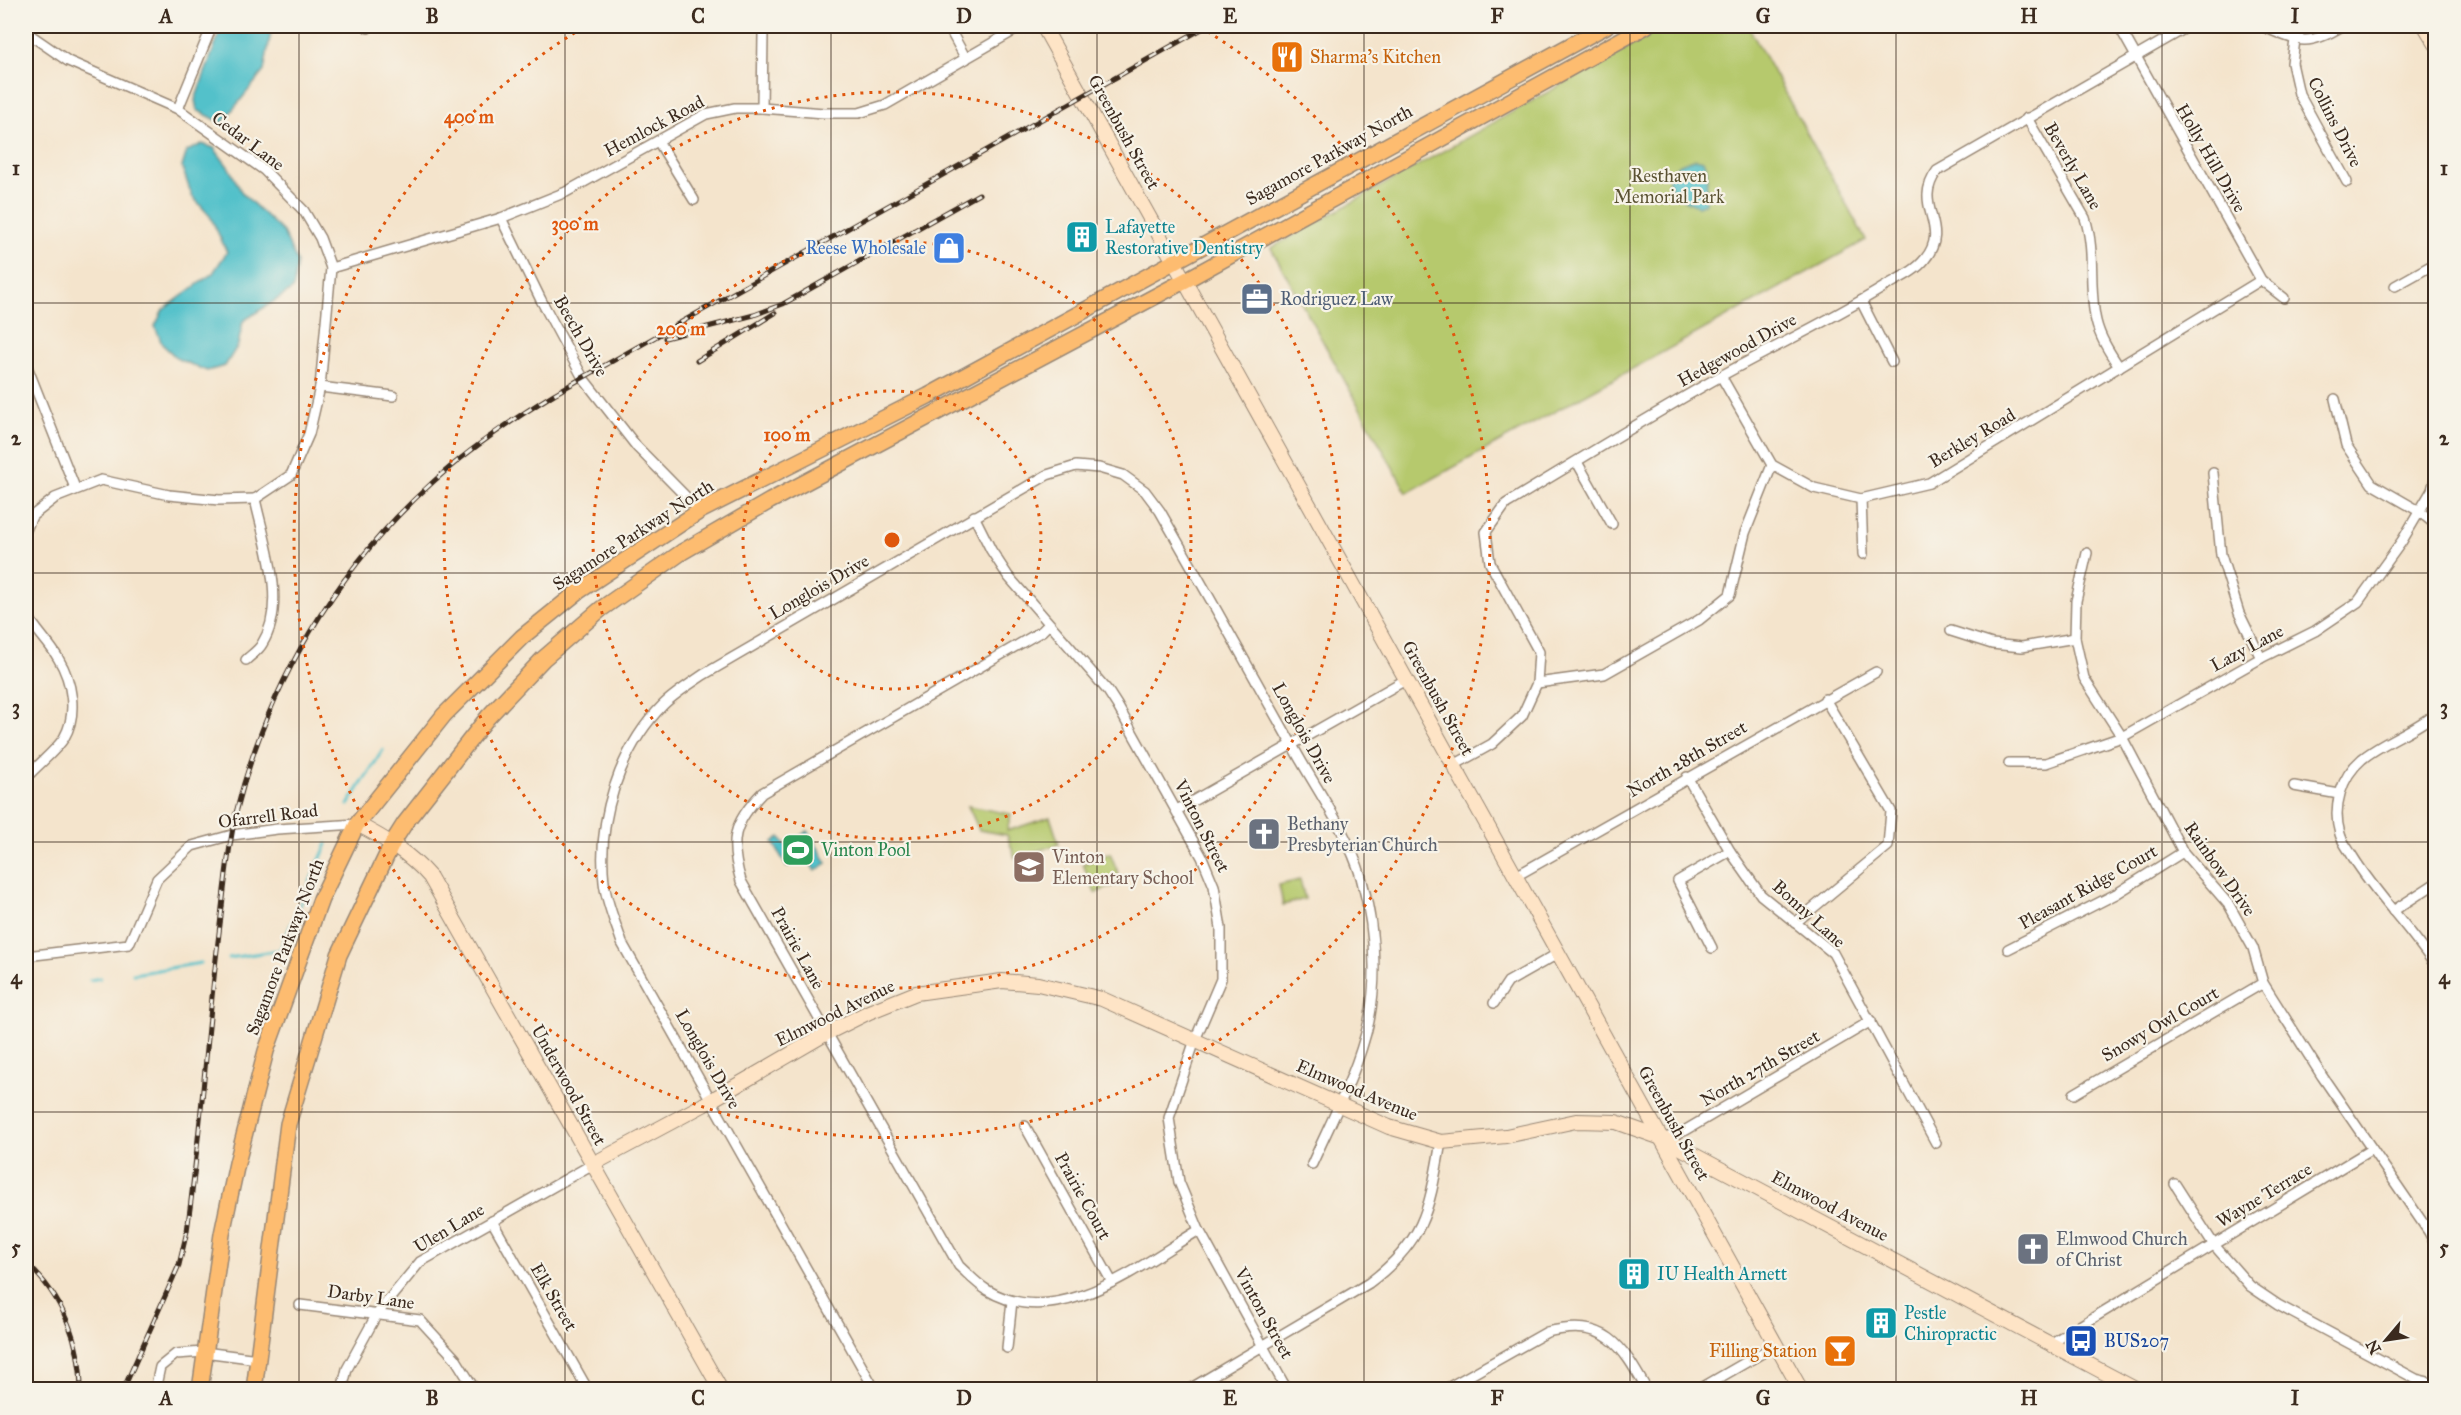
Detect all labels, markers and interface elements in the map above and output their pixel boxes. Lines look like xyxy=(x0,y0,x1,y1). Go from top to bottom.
text: A xyxy=(157,4,173,28)
text: B xyxy=(425,4,439,28)
text: C xyxy=(691,4,705,28)
text: D xyxy=(956,4,972,28)
text: E xyxy=(1223,4,1238,28)
text: F xyxy=(1490,4,1504,28)
text: G xyxy=(1756,4,1771,28)
text: H xyxy=(2020,4,2038,28)
text: I xyxy=(2291,4,2300,28)
restaurant icon: Sharma's Kitchen xyxy=(1269,39,1305,75)
place label: Sharma's Kitchen xyxy=(1310,46,1441,68)
street label: Greenbush Street xyxy=(1083,71,1165,194)
street label: Collins Drive xyxy=(2303,73,2367,171)
street label: Hemlock Road xyxy=(600,90,708,162)
street label: Sagamore Parkway North xyxy=(1242,100,1417,211)
street label: Holly Hill Drive xyxy=(2171,100,2251,216)
text: 400 m xyxy=(444,106,495,129)
street label: Cedar Lane xyxy=(207,107,289,175)
street label: Beverly Lane xyxy=(2039,119,2107,213)
text: 1 xyxy=(12,156,20,180)
text: 1 xyxy=(2440,156,2448,180)
park label: Resthaven Memorial Park xyxy=(1614,165,1725,208)
text: 300 m xyxy=(551,213,599,236)
place label: Lafayette Restorative Dentistry xyxy=(1105,216,1264,259)
building icon: Lafayette Restorative Dentistry xyxy=(1064,219,1100,255)
shop icon: Reese Wholesale xyxy=(931,230,967,266)
place label: Reese Wholesale xyxy=(805,237,926,259)
office icon: Rodriguez Law xyxy=(1239,281,1275,317)
place label: Rodriguez Law xyxy=(1280,288,1393,311)
street label: Beech Drive xyxy=(549,292,613,380)
street label: Hedgewood Drive xyxy=(1674,308,1801,393)
text: 200 m xyxy=(657,318,706,340)
street label: Berkley Road xyxy=(1925,404,2019,472)
text: 100 m xyxy=(764,424,811,446)
text: 2 xyxy=(11,426,22,450)
text: 2 xyxy=(2439,426,2450,450)
street label: Sagamore Parkway North xyxy=(548,475,718,596)
centre of rings xyxy=(882,530,902,550)
street label: Longlois Drive xyxy=(765,550,873,625)
street label: Lazy Lane xyxy=(2207,620,2287,676)
street label: Greenbush Street xyxy=(1397,637,1479,760)
street label: Longlois Drive xyxy=(1266,679,1341,788)
text: 3 xyxy=(12,695,20,720)
text: 3 xyxy=(2440,695,2448,720)
street label: North 28th Street xyxy=(1623,716,1751,802)
street label: Vinton Street xyxy=(1169,775,1235,877)
street label: Ofarrell Road xyxy=(217,799,319,833)
place label: Bethany Presbyterian Church xyxy=(1287,813,1438,856)
church icon: Bethany Presbyterian Church xyxy=(1246,816,1282,852)
street label: Rainbow Drive xyxy=(2179,818,2261,920)
sports icon: Vinton Pool xyxy=(780,832,816,868)
place label: Vinton Pool xyxy=(820,839,911,861)
street label: Pleasant Ridge Court xyxy=(2015,840,2162,935)
place label: Vinton Elementary School xyxy=(1051,846,1194,889)
school or university icon: Vinton Elementary School xyxy=(1011,849,1047,885)
street label: Sagamore Parkway North xyxy=(241,856,330,1039)
street label: Bonny Lane xyxy=(1768,875,1850,953)
street label: Prairie Lane xyxy=(766,903,830,993)
text: 4 xyxy=(10,965,22,990)
text: 4 xyxy=(2438,965,2450,990)
street label: Elmwood Avenue xyxy=(772,975,898,1051)
street label: Snowy Owl Court xyxy=(2097,981,2223,1066)
street label: Longlois Drive xyxy=(670,1005,745,1113)
street label: Underwood Street xyxy=(527,1021,612,1150)
street label: North 27th Street xyxy=(1696,1025,1824,1111)
street label: Elmwood Avenue xyxy=(1293,1055,1421,1125)
street label: Greenbush Street xyxy=(1633,1062,1715,1185)
street label: Prairie Court xyxy=(1050,1148,1116,1244)
street label: Wayne Terrace xyxy=(2212,1158,2316,1232)
street label: Elmwood Avenue xyxy=(1768,1166,1892,1246)
street label: Ulen Lane xyxy=(410,1198,488,1258)
place label: Elmwood Church of Christ xyxy=(2056,1228,2188,1271)
church icon: Elmwood Church of Christ xyxy=(2015,1231,2051,1267)
text: 5 xyxy=(11,1235,21,1259)
text: 5 xyxy=(2439,1235,2449,1259)
building icon: IU Health Arnett xyxy=(1616,1256,1652,1292)
street label: Elk Street xyxy=(526,1259,583,1335)
street label: Vinton Street xyxy=(1229,1263,1298,1363)
place label: IU Health Arnett xyxy=(1657,1263,1788,1285)
street label: Darby Lane xyxy=(326,1280,416,1314)
place label: Pestle Chiropractic xyxy=(1904,1302,1997,1345)
building icon: Pestle Chiropractic xyxy=(1863,1305,1899,1341)
north arrow xyxy=(2356,1310,2416,1370)
bus stop icon: BUS207 xyxy=(2063,1323,2099,1359)
place label: BUS207 xyxy=(2104,1330,2169,1352)
bar icon: Filling Station xyxy=(1822,1333,1858,1369)
text: N xyxy=(2362,1336,2385,1358)
place label: Filling Station xyxy=(1709,1340,1817,1363)
text: A xyxy=(157,1386,173,1410)
text: B xyxy=(425,1386,439,1410)
text: C xyxy=(691,1386,705,1410)
text: D xyxy=(956,1386,972,1410)
text: E xyxy=(1223,1386,1238,1410)
text: F xyxy=(1490,1386,1504,1410)
text: G xyxy=(1756,1386,1771,1410)
text: H xyxy=(2020,1386,2038,1410)
text: I xyxy=(2291,1386,2300,1410)

